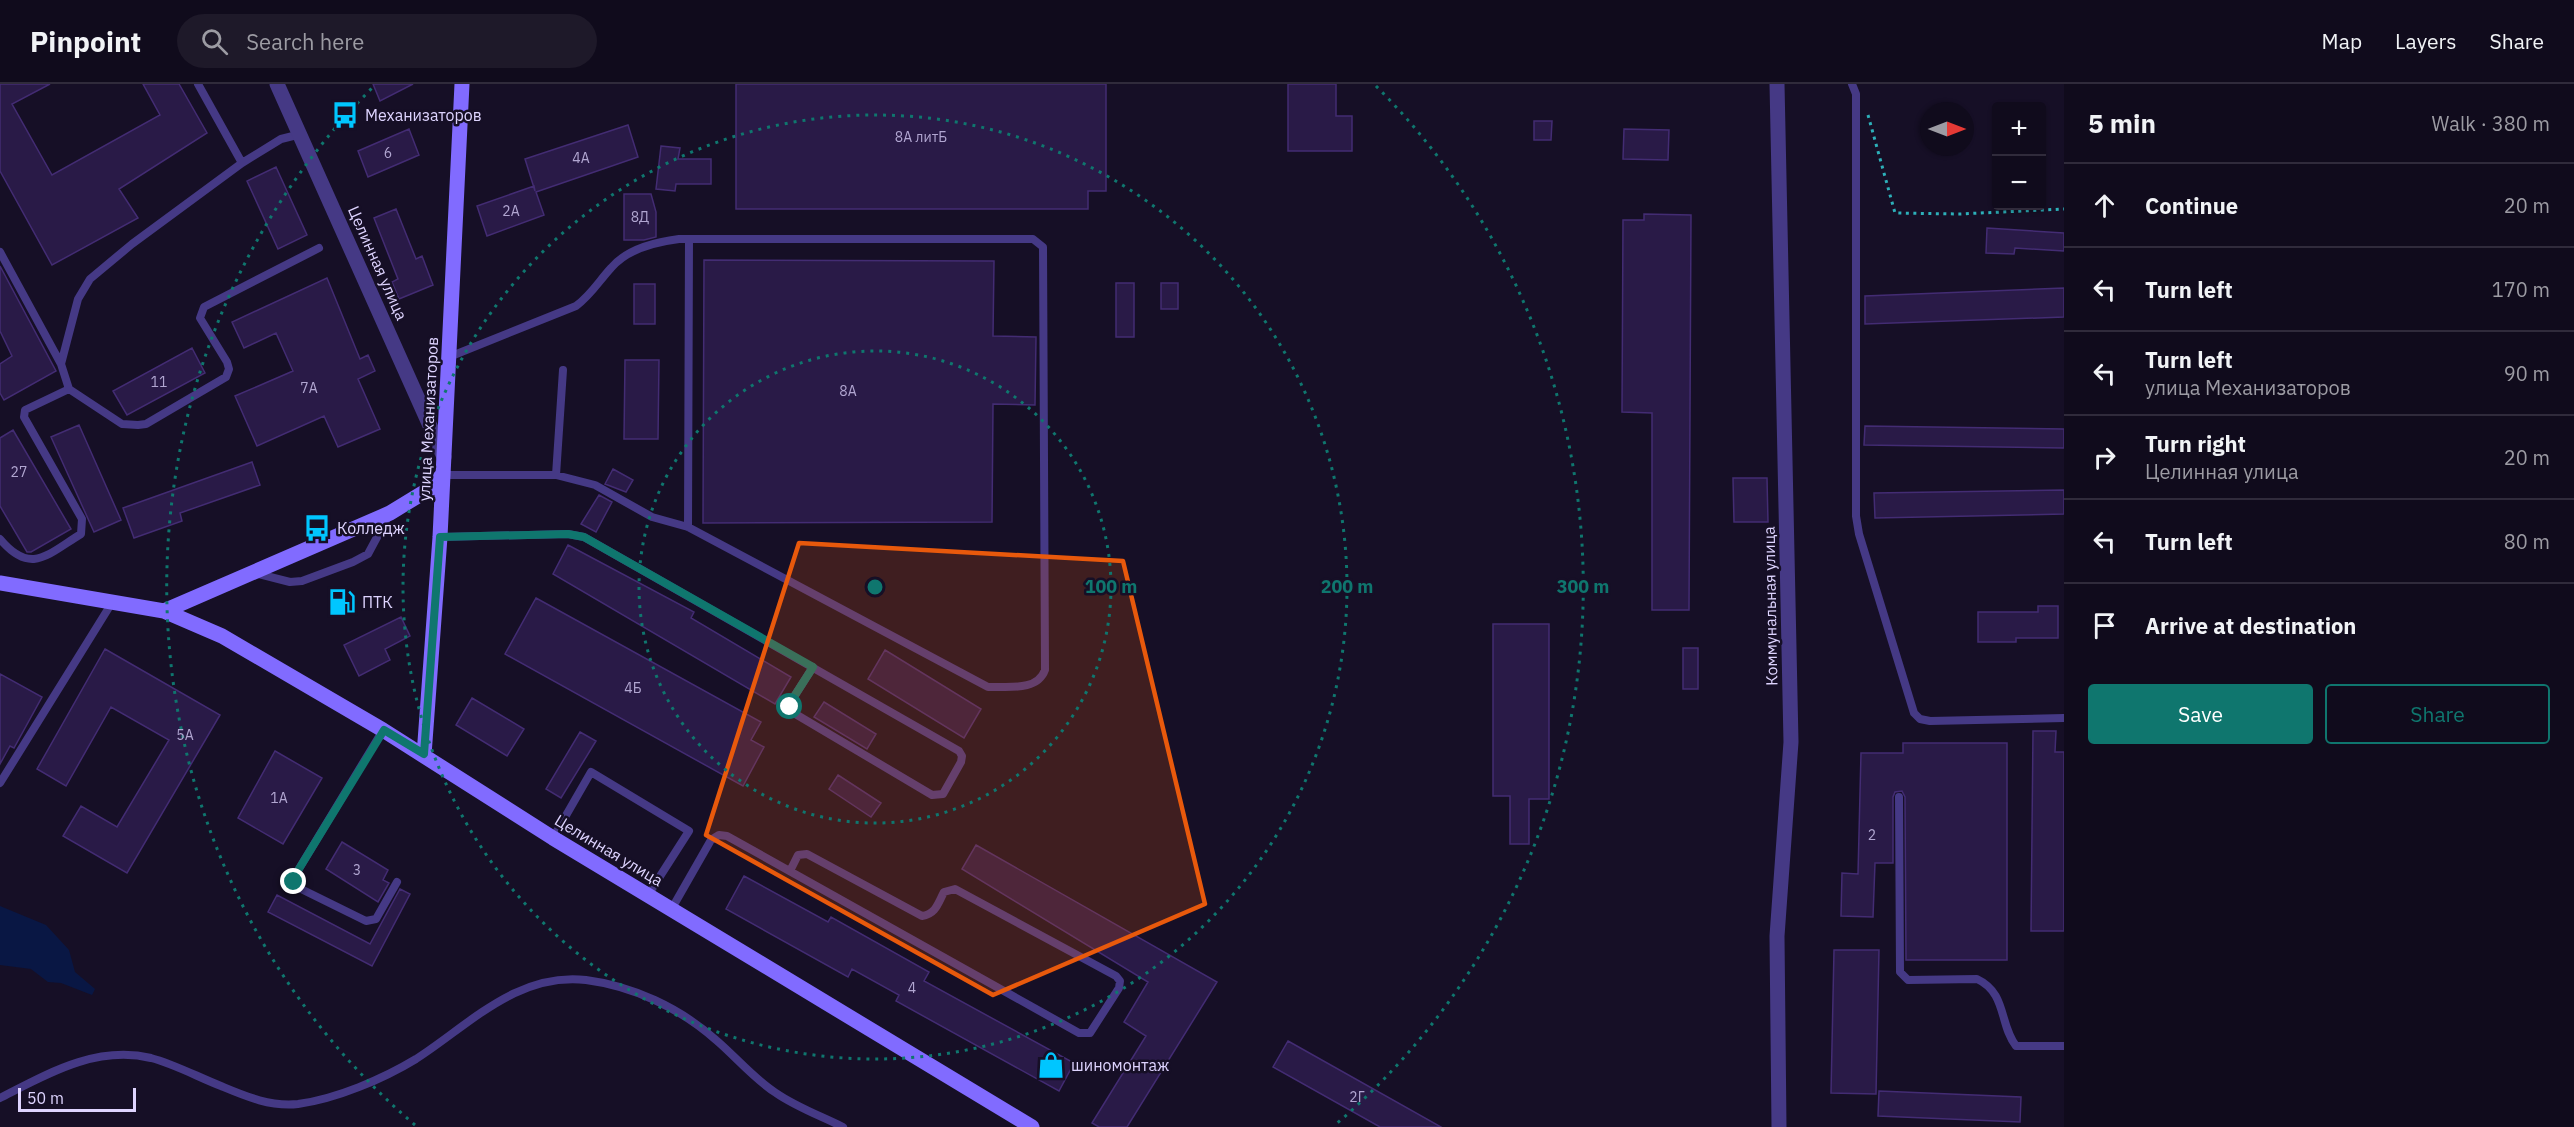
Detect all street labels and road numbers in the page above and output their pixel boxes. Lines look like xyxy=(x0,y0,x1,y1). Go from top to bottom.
street label: Целинная улица xyxy=(344,203,412,324)
street label: улица Механизаторов xyxy=(414,336,442,502)
street label: Коммунальная улица xyxy=(1759,526,1781,686)
street label: Целинная улица xyxy=(551,810,667,890)

